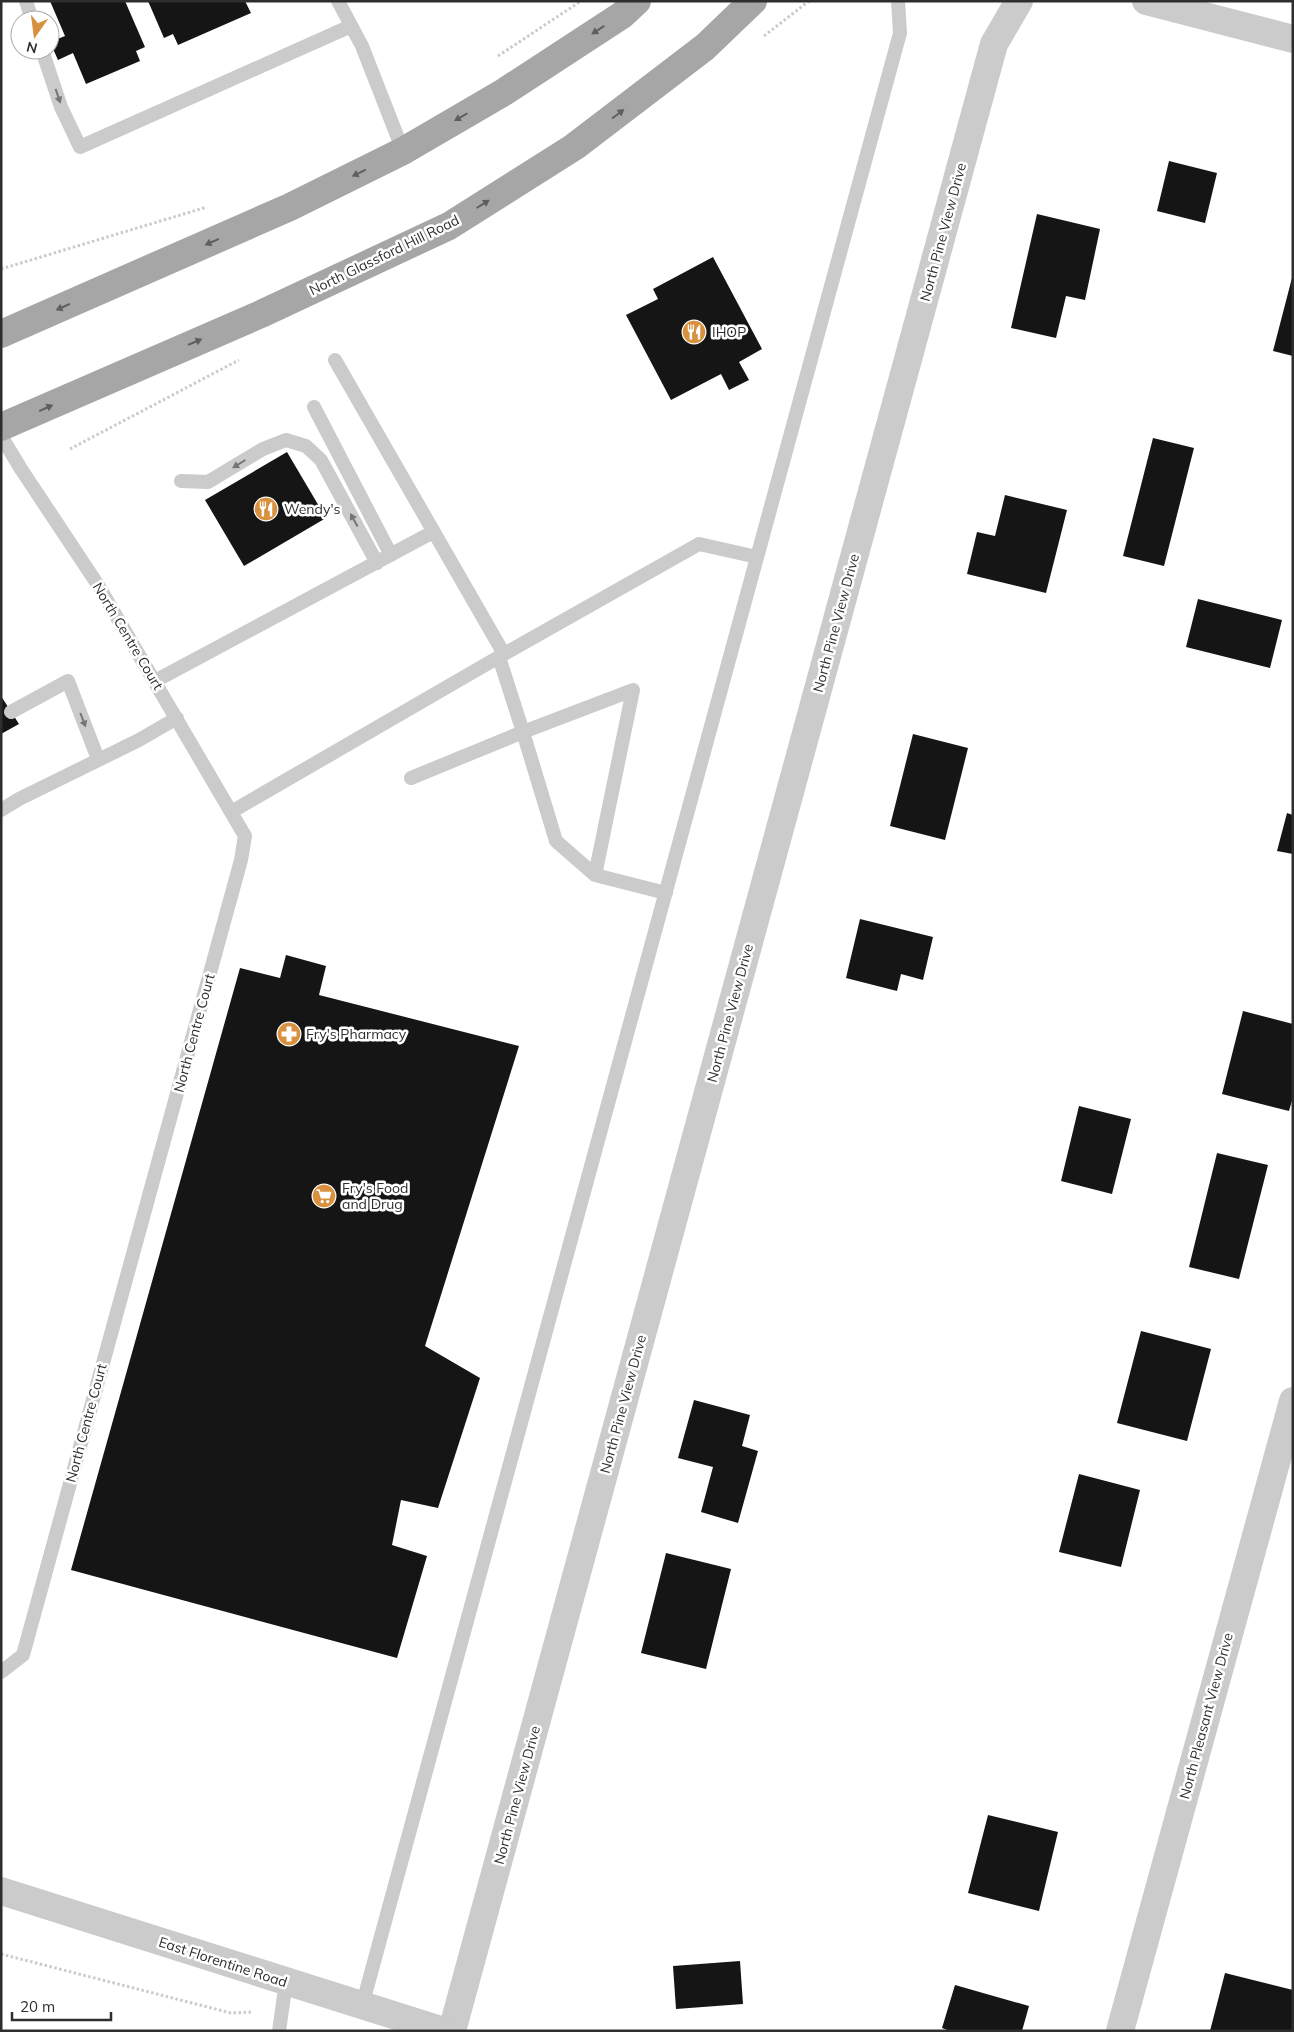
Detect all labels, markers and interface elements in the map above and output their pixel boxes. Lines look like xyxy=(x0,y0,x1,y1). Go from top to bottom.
north arrow xyxy=(10,10,60,60)
one-way arrow xyxy=(591,26,605,35)
text: N xyxy=(25,38,39,58)
one-way arrow xyxy=(55,89,62,104)
one-way arrow xyxy=(611,108,624,119)
one-way arrow xyxy=(454,113,467,122)
street label: North Pine View Drive xyxy=(916,161,970,303)
one-way arrow xyxy=(352,169,366,177)
one-way arrow xyxy=(476,200,490,209)
street label: North Glassford Hill Road xyxy=(306,211,462,299)
one-way arrow xyxy=(205,238,219,246)
one-way arrow xyxy=(56,303,70,311)
restaurant icon: IHOP xyxy=(681,319,707,345)
place label: IHOP xyxy=(712,323,746,341)
one-way arrow xyxy=(188,338,202,346)
one-way arrow xyxy=(39,403,53,411)
one-way arrow xyxy=(232,459,245,468)
restaurant icon: Wendy's xyxy=(253,496,279,522)
place label: Wendy's xyxy=(284,500,340,518)
one-way arrow xyxy=(350,512,358,527)
street label: North Pine View Drive xyxy=(809,552,863,694)
street label: North Centre Court xyxy=(89,579,167,693)
one-way arrow xyxy=(79,713,87,728)
street label: North Pine View Drive xyxy=(703,942,757,1084)
street label: North Centre Court xyxy=(169,972,219,1094)
pharmacy icon: Fry's Pharmacy xyxy=(276,1021,302,1047)
place label: Fry's Pharmacy xyxy=(306,1025,407,1043)
place label: Fry's Food and Drug xyxy=(342,1179,408,1213)
supermarket icon: Fry's Food and Drug xyxy=(311,1183,337,1209)
street label: North Pine View Drive xyxy=(596,1333,650,1475)
street label: North Centre Court xyxy=(61,1362,111,1484)
street label: North Pleasant View Drive xyxy=(1175,1631,1237,1801)
street label: North Pine View Drive xyxy=(490,1724,544,1866)
street label: East Florentine Road xyxy=(156,1933,290,1991)
scale bar xyxy=(12,1990,111,2022)
text: 20 m xyxy=(20,1997,55,2016)

